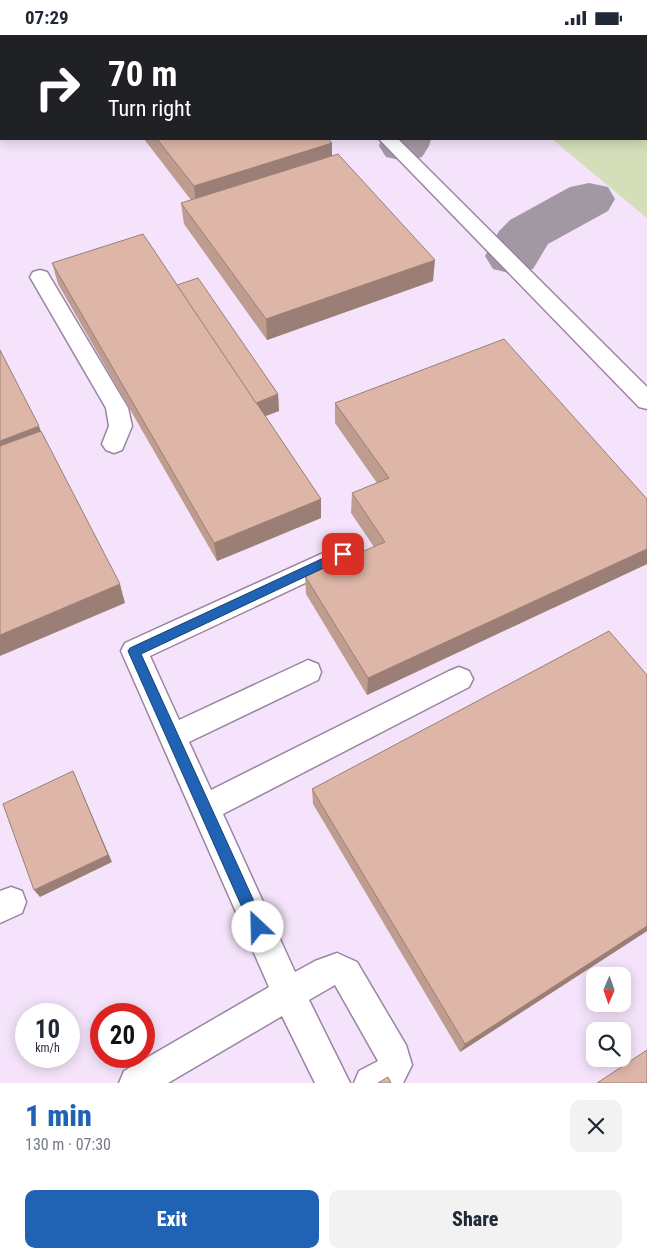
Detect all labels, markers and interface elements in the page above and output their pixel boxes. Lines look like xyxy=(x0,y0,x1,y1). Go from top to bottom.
text: 07:29 xyxy=(25,6,69,29)
text: 70 m xyxy=(108,54,177,95)
icon: right xyxy=(25,55,90,120)
text: Turn right xyxy=(108,96,191,121)
pin xyxy=(322,533,364,575)
icon: arrive xyxy=(329,540,357,568)
position arrow xyxy=(231,900,283,952)
north arrow xyxy=(586,967,631,1013)
map controls xyxy=(586,967,631,1067)
speed limit sign: 20 xyxy=(90,1003,155,1068)
text: 10 xyxy=(35,1015,60,1044)
button: search xyxy=(586,1022,631,1067)
text: km/h xyxy=(35,1041,60,1055)
text: 1 min xyxy=(25,1098,92,1133)
button: close xyxy=(570,1100,622,1152)
text: 130 m · 07:30 xyxy=(25,1135,111,1154)
button: Exit xyxy=(25,1190,319,1248)
button: Share xyxy=(329,1190,622,1248)

